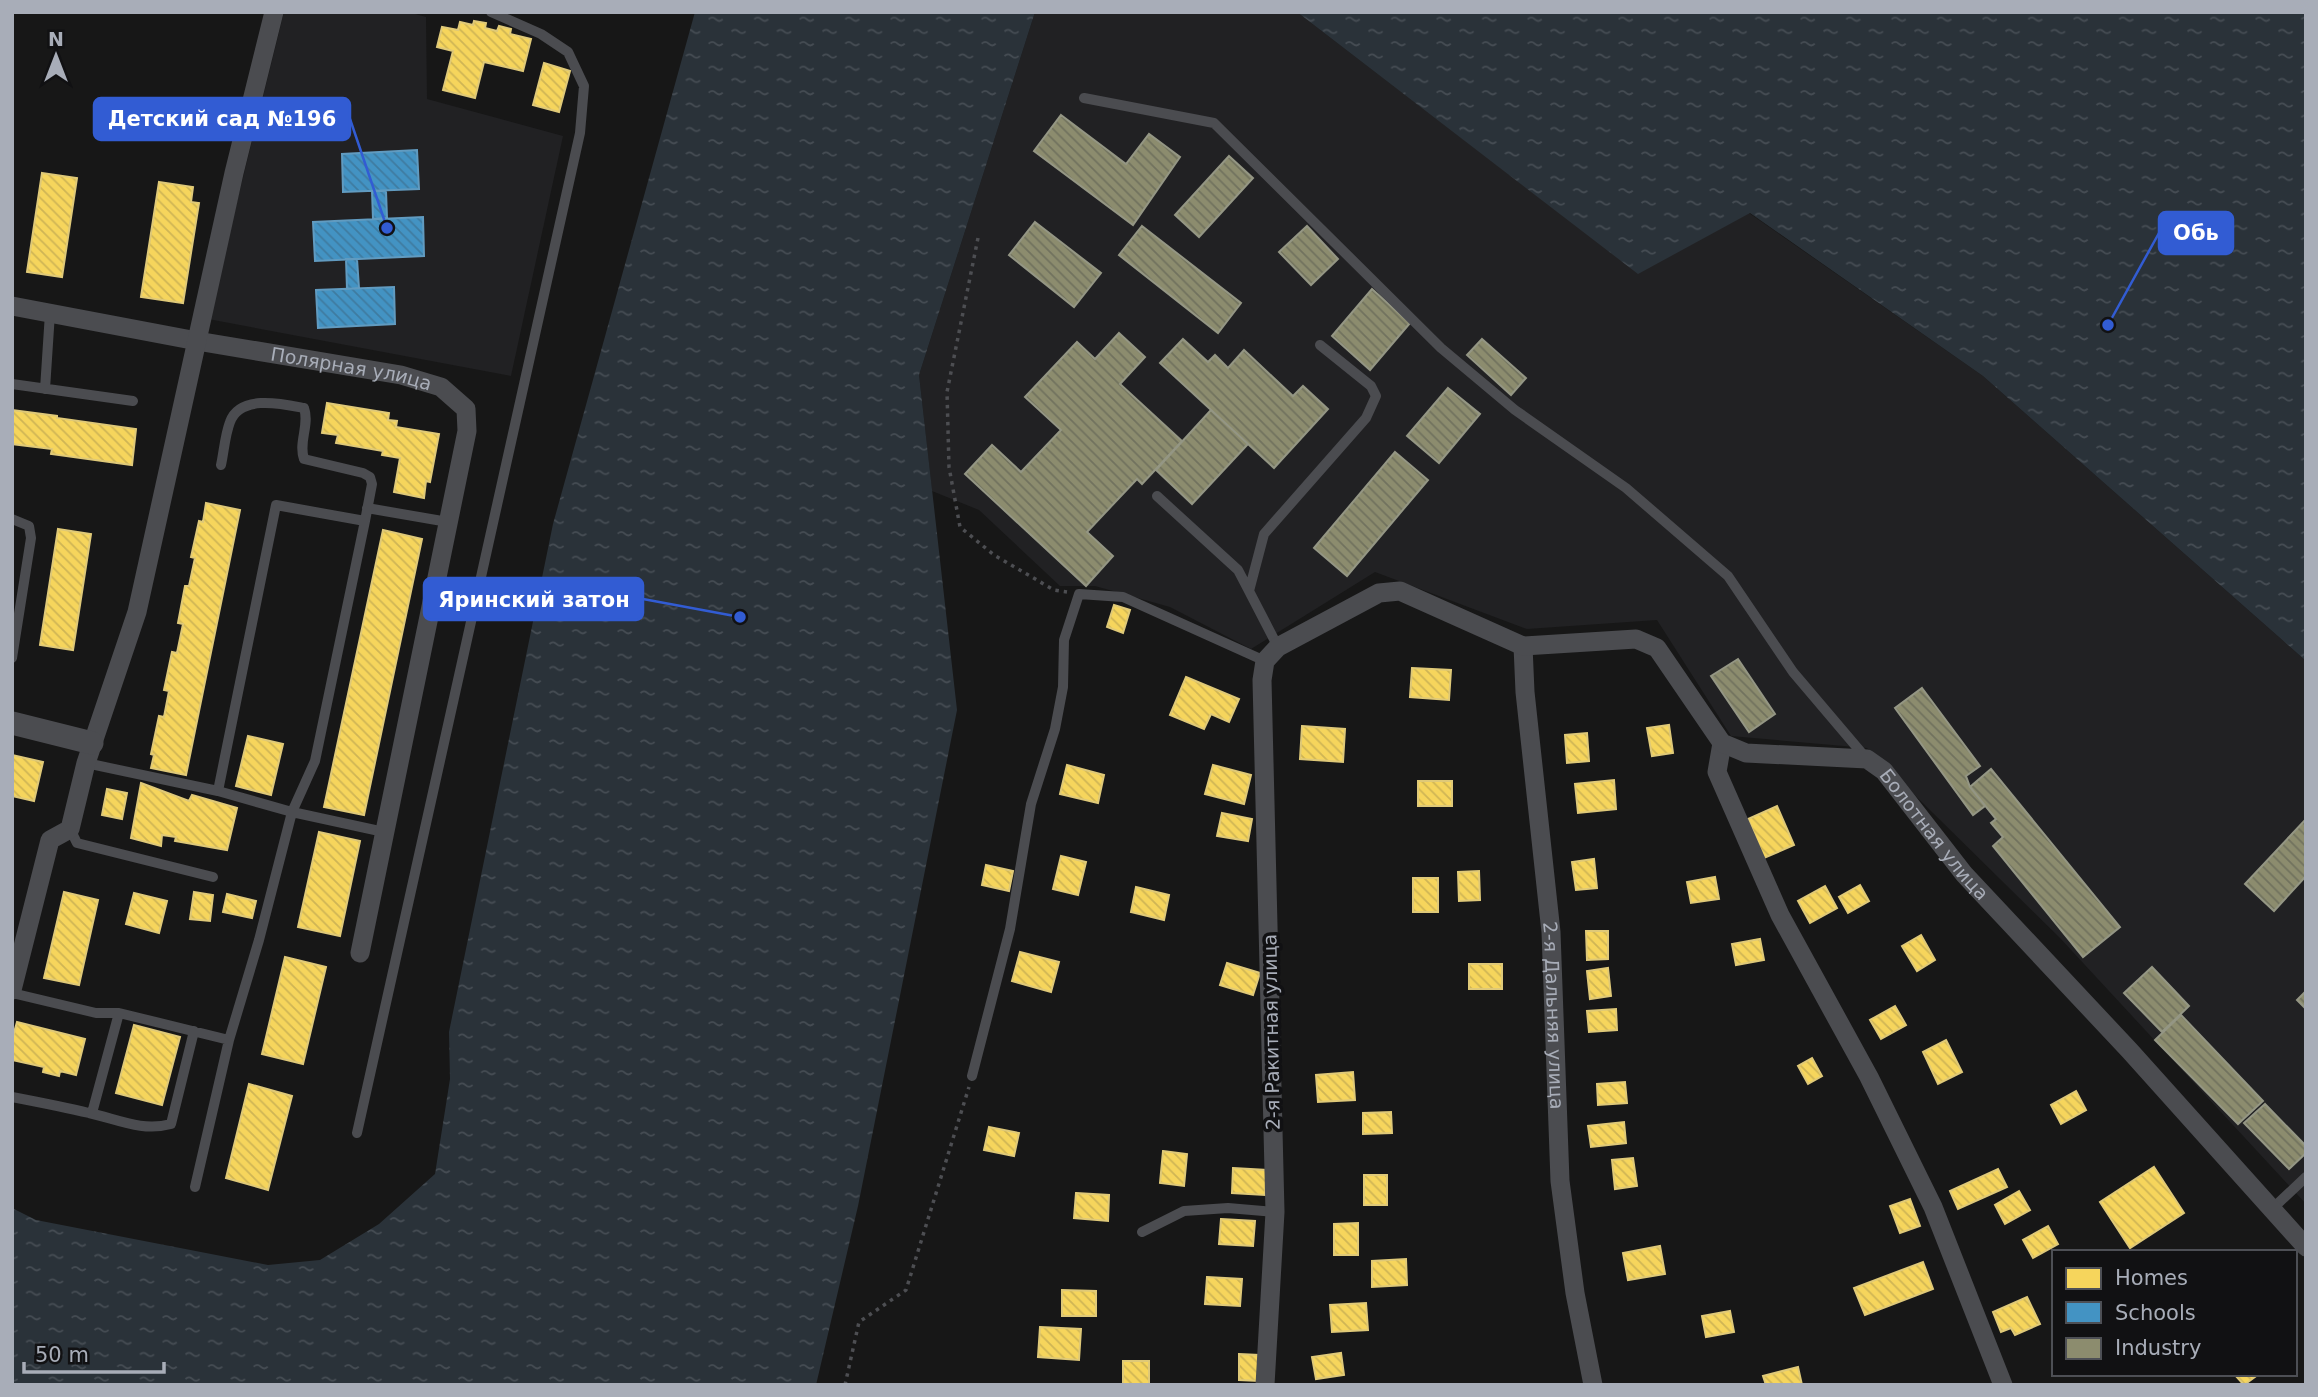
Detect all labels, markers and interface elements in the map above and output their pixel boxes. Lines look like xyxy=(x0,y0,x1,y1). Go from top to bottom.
north arrow xyxy=(21,21,91,91)
text: N xyxy=(48,28,64,50)
callout: Детский сад №196 xyxy=(94,98,350,140)
text: Детский сад №196 xyxy=(108,107,336,131)
callout: Обь xyxy=(2159,212,2233,254)
text: Обь xyxy=(2173,221,2219,245)
street label: Полярная улица xyxy=(269,342,434,395)
callout: Яринский затон xyxy=(424,578,643,620)
text: Яринский затон xyxy=(438,588,630,612)
street label: Болотная улица xyxy=(1875,764,1993,904)
street label: 2-я Дальняя улица xyxy=(1539,920,1568,1110)
street label: 2-я Ракитная улица xyxy=(1258,934,1284,1130)
legend xyxy=(2052,1250,2297,1376)
text: Homes xyxy=(2115,1266,2188,1290)
text: Schools xyxy=(2115,1301,2196,1325)
scale bar xyxy=(24,1330,164,1374)
text: Industry xyxy=(2115,1336,2201,1360)
text: 50 m xyxy=(35,1343,89,1367)

